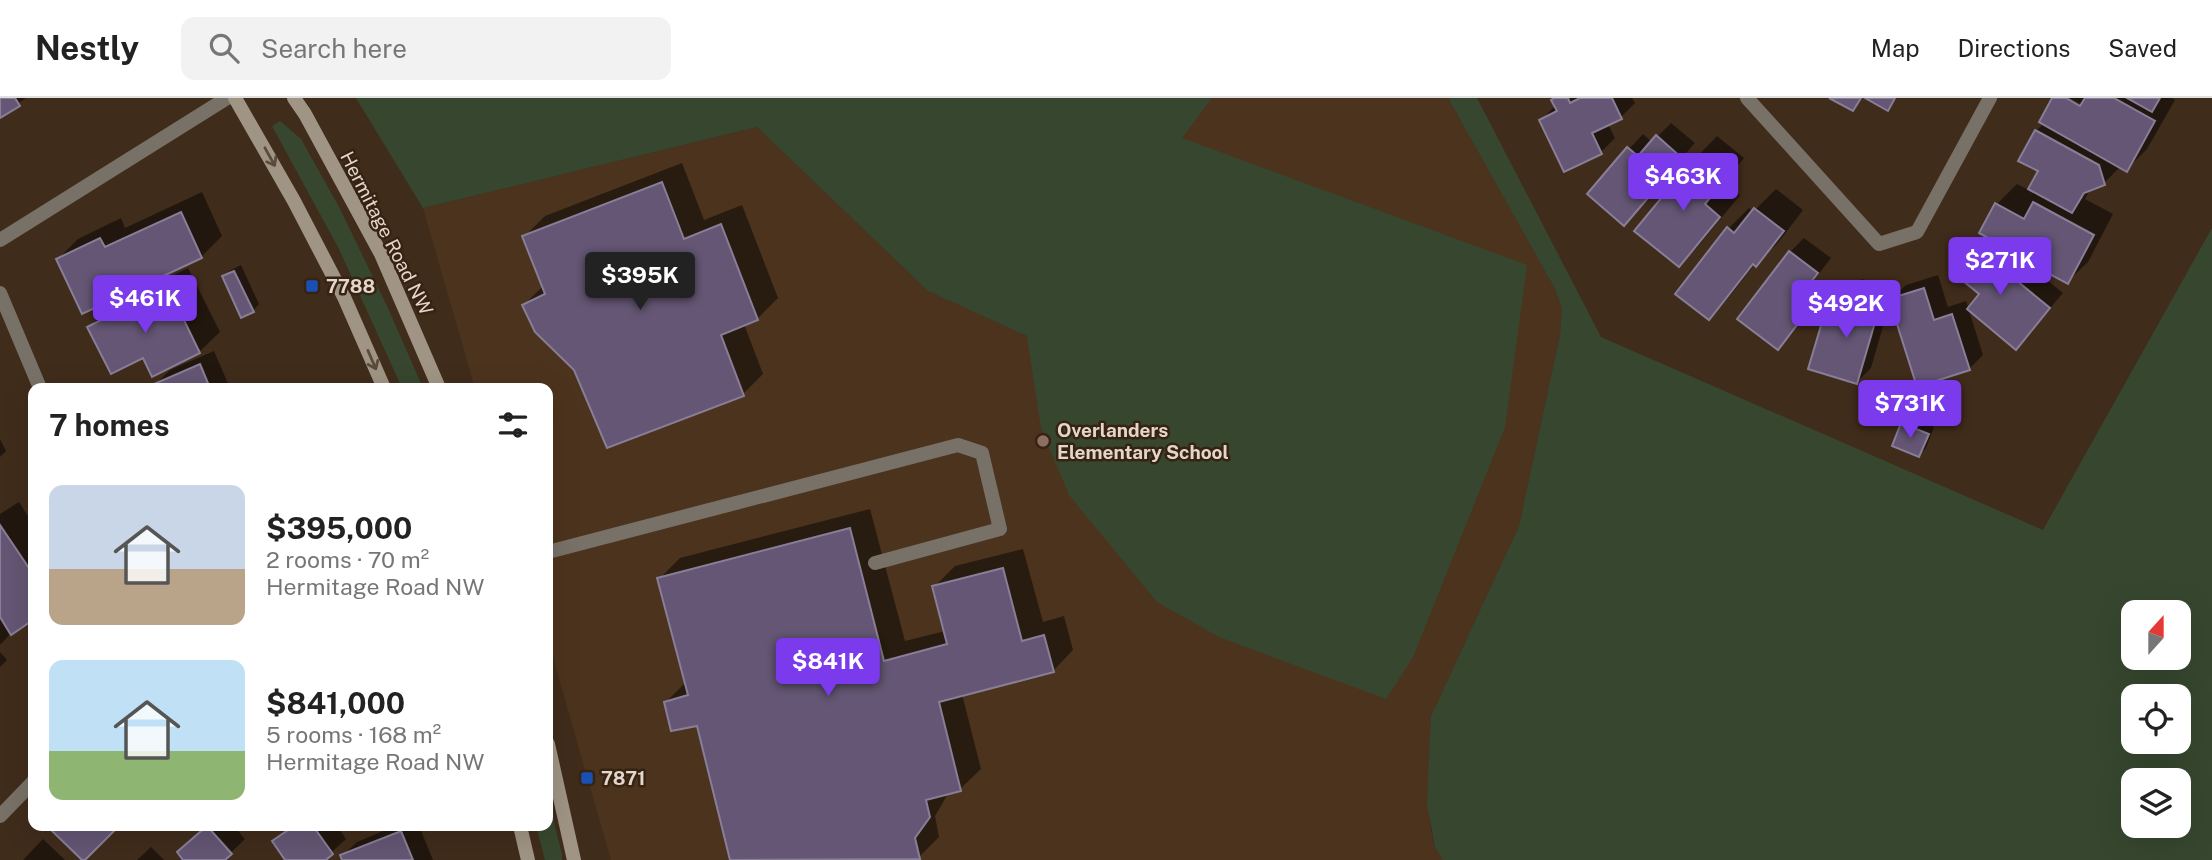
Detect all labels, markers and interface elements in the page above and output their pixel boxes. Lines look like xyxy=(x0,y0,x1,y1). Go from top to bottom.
search box xyxy=(181,17,671,80)
text: Nestly xyxy=(35,29,139,67)
icon: search xyxy=(205,29,243,67)
text: Search here xyxy=(261,33,407,64)
text: Map xyxy=(1871,34,1920,62)
text: Directions xyxy=(1958,34,2070,62)
text: Saved xyxy=(2108,34,2177,62)
one-way arrow xyxy=(264,146,277,167)
street label: Hermitage Road NW xyxy=(336,148,438,318)
pin: $463K xyxy=(1634,153,1732,213)
text: $463K xyxy=(1644,162,1722,189)
pin: $271K xyxy=(1951,238,2049,297)
text: $271K xyxy=(1964,246,2036,273)
pin: $395K xyxy=(591,252,689,312)
text: $395K xyxy=(601,261,679,288)
pin: $461K xyxy=(96,275,194,335)
place label: 7788 xyxy=(326,275,375,297)
marker: 7788 xyxy=(304,278,320,294)
pin: $492K xyxy=(1797,280,1895,340)
text: $461K xyxy=(109,284,181,311)
text: $492K xyxy=(1808,289,1885,316)
one-way arrow xyxy=(366,349,379,370)
pin: $731K xyxy=(1861,380,1959,440)
text: $731K xyxy=(1874,389,1946,416)
icon: filters xyxy=(494,406,532,444)
text: 7 homes xyxy=(49,407,170,443)
place label: Overlanders Elementary School xyxy=(1057,419,1229,463)
marker: Overlanders Elementary School xyxy=(1035,433,1051,449)
text: $395,000 xyxy=(266,510,412,546)
icon: home xyxy=(105,513,189,597)
text: 2 rooms · 70 m² xyxy=(266,546,429,573)
text: Hermitage Road NW xyxy=(266,573,484,600)
north arrow xyxy=(2121,600,2191,670)
map controls xyxy=(2121,600,2191,838)
pin: $841K xyxy=(779,638,877,698)
text: $841K xyxy=(792,647,864,674)
button: locate xyxy=(2121,684,2191,754)
text: $841,000 xyxy=(266,685,405,721)
icon: home xyxy=(105,688,189,772)
text: 5 rooms · 168 m² xyxy=(266,721,441,748)
text: Hermitage Road NW xyxy=(266,748,484,775)
place label: 7871 xyxy=(601,767,645,789)
button: layers xyxy=(2121,768,2191,838)
marker: 7871 xyxy=(579,770,595,786)

